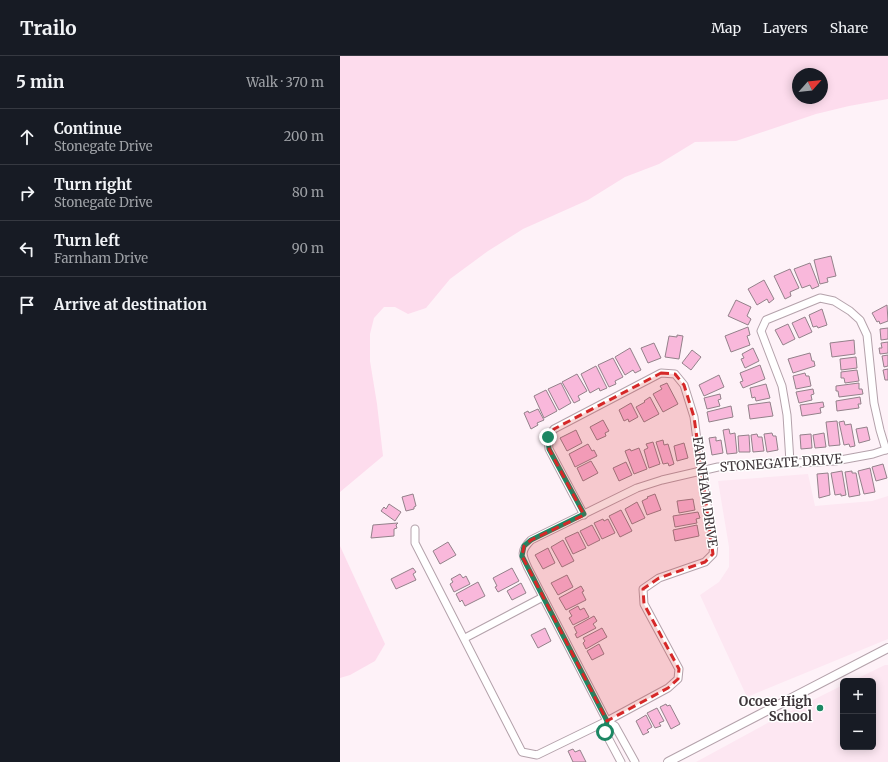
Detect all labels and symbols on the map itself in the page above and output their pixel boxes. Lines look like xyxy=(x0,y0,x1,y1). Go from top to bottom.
north arrow xyxy=(792,68,828,104)
route end xyxy=(539,428,557,446)
street label: FARNHAM DRIVE xyxy=(689,435,721,549)
street label: STONEGATE DRIVE xyxy=(719,450,844,476)
place label: Ocoee High School xyxy=(739,693,812,725)
marker: Ocoee High School xyxy=(815,703,825,713)
route start xyxy=(596,723,614,741)

